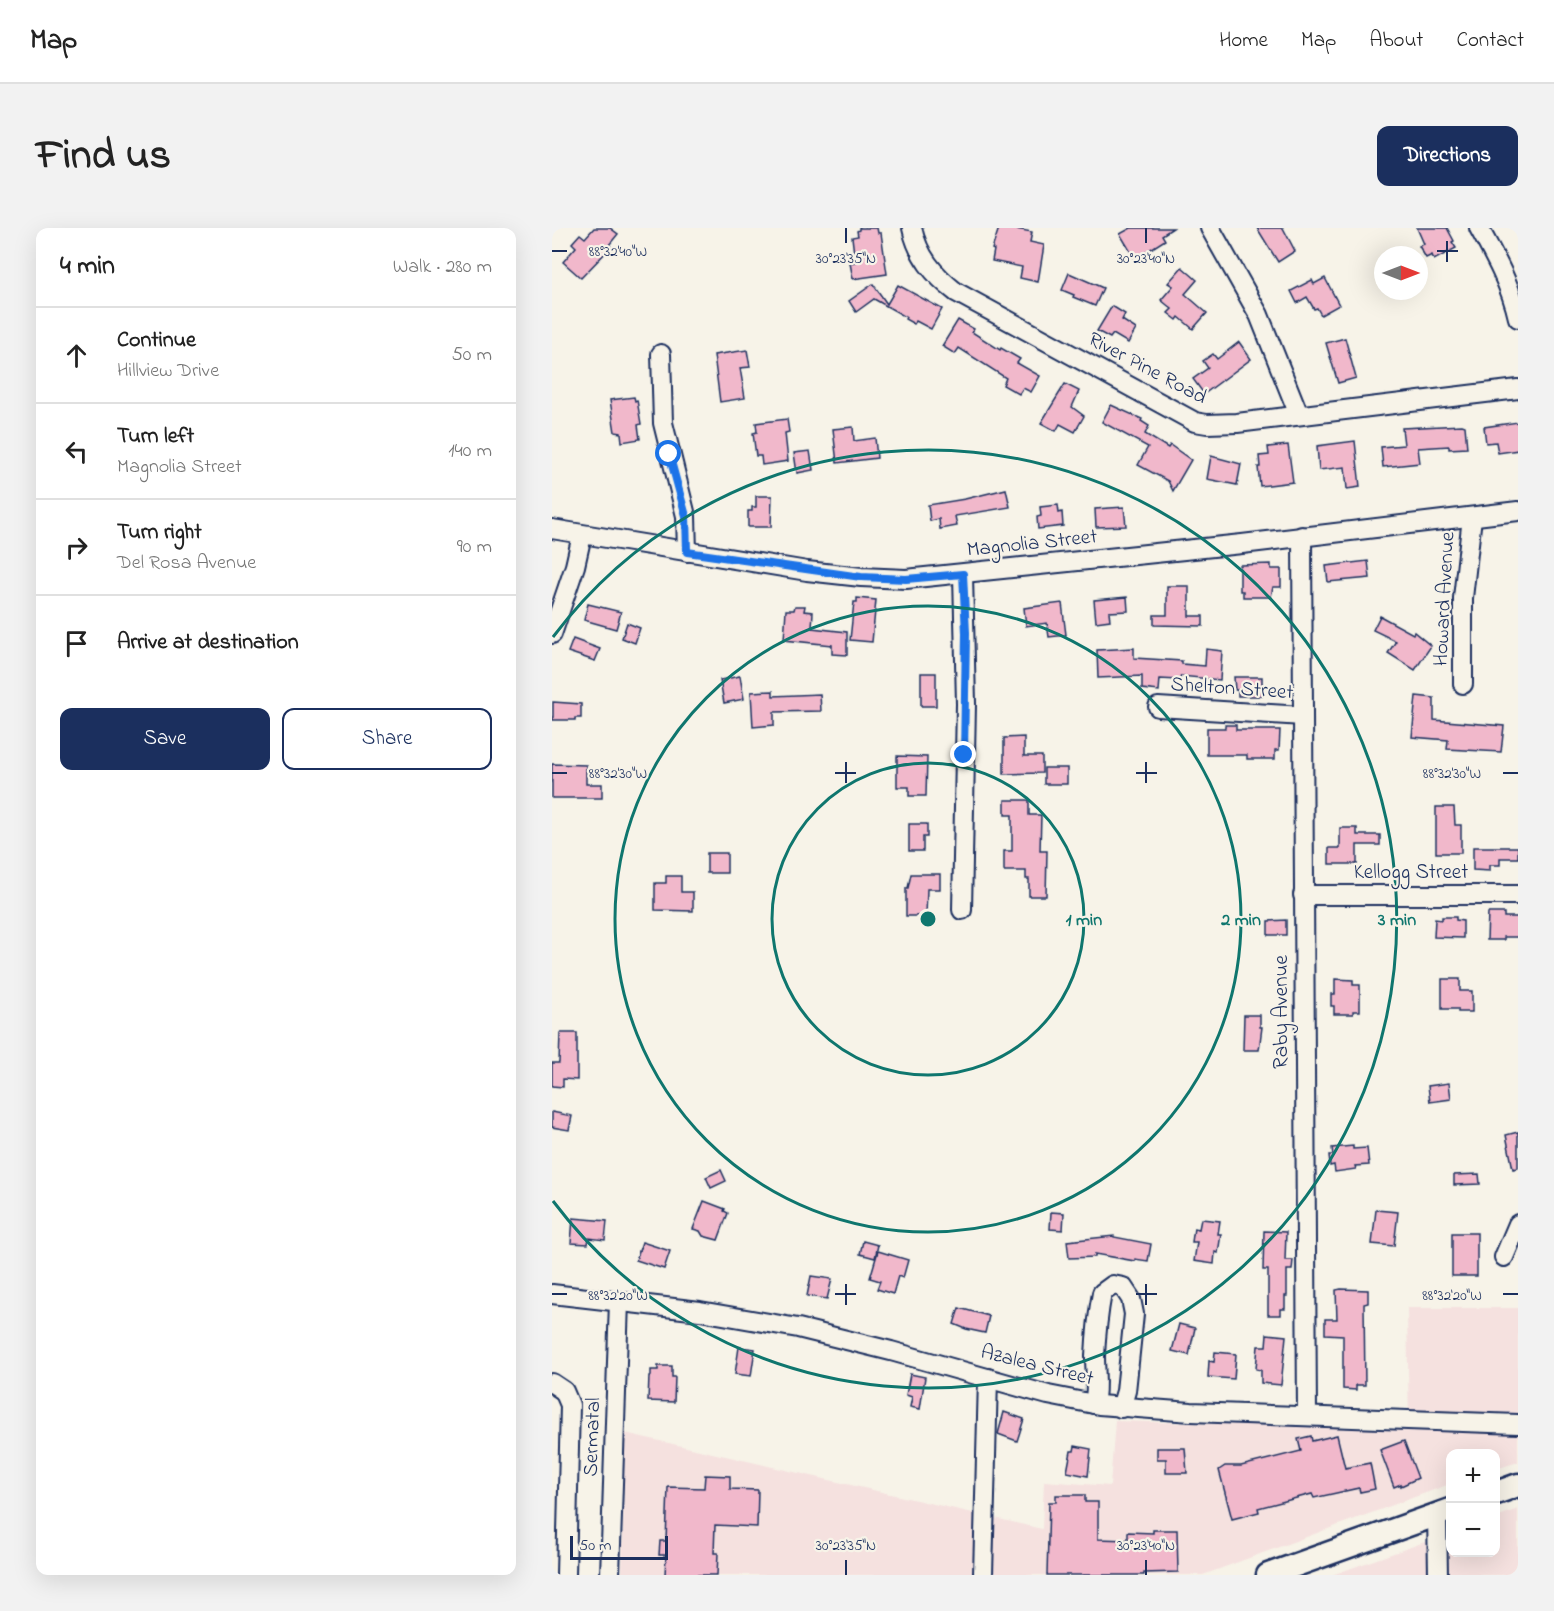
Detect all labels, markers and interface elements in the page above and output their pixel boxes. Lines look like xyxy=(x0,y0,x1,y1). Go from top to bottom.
text: Map xyxy=(30,21,77,62)
text: Home xyxy=(1219,26,1268,56)
text: Map xyxy=(1301,26,1336,56)
text: About xyxy=(1369,26,1423,56)
text: Contact xyxy=(1456,26,1524,56)
text: Find us xyxy=(36,126,171,187)
button: Directions xyxy=(1377,126,1518,186)
text: 88°32'40"W xyxy=(589,241,647,263)
north arrow xyxy=(1374,246,1428,300)
text: 4 min xyxy=(60,248,115,286)
text: 30°23'35"N xyxy=(816,248,876,270)
text: 30°23'40"N xyxy=(1117,248,1175,270)
text: Walk · 280 m xyxy=(393,253,492,282)
text: Continue xyxy=(117,325,196,357)
street label: River Pine Road xyxy=(1082,325,1212,413)
icon: ahead xyxy=(60,339,93,372)
text: 50 m xyxy=(451,341,492,370)
text: Hillview Drive xyxy=(117,357,219,386)
text: Turn left xyxy=(117,421,194,453)
icon: left xyxy=(60,435,93,468)
text: 140 m xyxy=(448,437,492,466)
route start xyxy=(655,440,681,466)
text: Magnolia Street xyxy=(117,453,242,482)
text: Turn right xyxy=(117,517,202,549)
street label: Magnolia Street xyxy=(965,522,1099,568)
street label: Howard Avenue xyxy=(1426,530,1464,667)
icon: right xyxy=(60,531,93,564)
text: 90 m xyxy=(457,533,492,562)
text: Del Rosa Avenue xyxy=(117,549,256,578)
icon: arrive xyxy=(60,627,93,660)
text: Arrive at destination xyxy=(117,627,299,659)
street label: Shelton Street xyxy=(1170,670,1294,708)
button: Save xyxy=(60,708,270,770)
button: Share xyxy=(282,708,492,770)
route end xyxy=(950,741,976,767)
text: 88°32'30"W xyxy=(589,763,647,785)
text: 88°32'30"W xyxy=(1423,763,1481,785)
street label: Kellogg Street xyxy=(1354,858,1468,890)
text: 1 min xyxy=(1066,908,1102,934)
text: 2 min xyxy=(1220,908,1261,934)
text: 3 min xyxy=(1377,908,1416,934)
centre of rings xyxy=(918,909,938,929)
street label: Raby Avenue xyxy=(1267,955,1299,1069)
text: 88°32'20"W xyxy=(588,1285,648,1307)
text: 88°32'20"W xyxy=(1422,1285,1482,1307)
street label: Azalea Street xyxy=(977,1337,1097,1395)
street label: Sermatal xyxy=(577,1397,609,1477)
map controls xyxy=(1446,1449,1500,1557)
button: + xyxy=(1446,1449,1500,1503)
button: − xyxy=(1446,1503,1500,1557)
scale bar xyxy=(570,1533,668,1560)
text: 50 m xyxy=(579,1534,611,1558)
text: 30°23'35"N xyxy=(816,1535,876,1557)
text: 30°23'40"N xyxy=(1117,1535,1175,1557)

